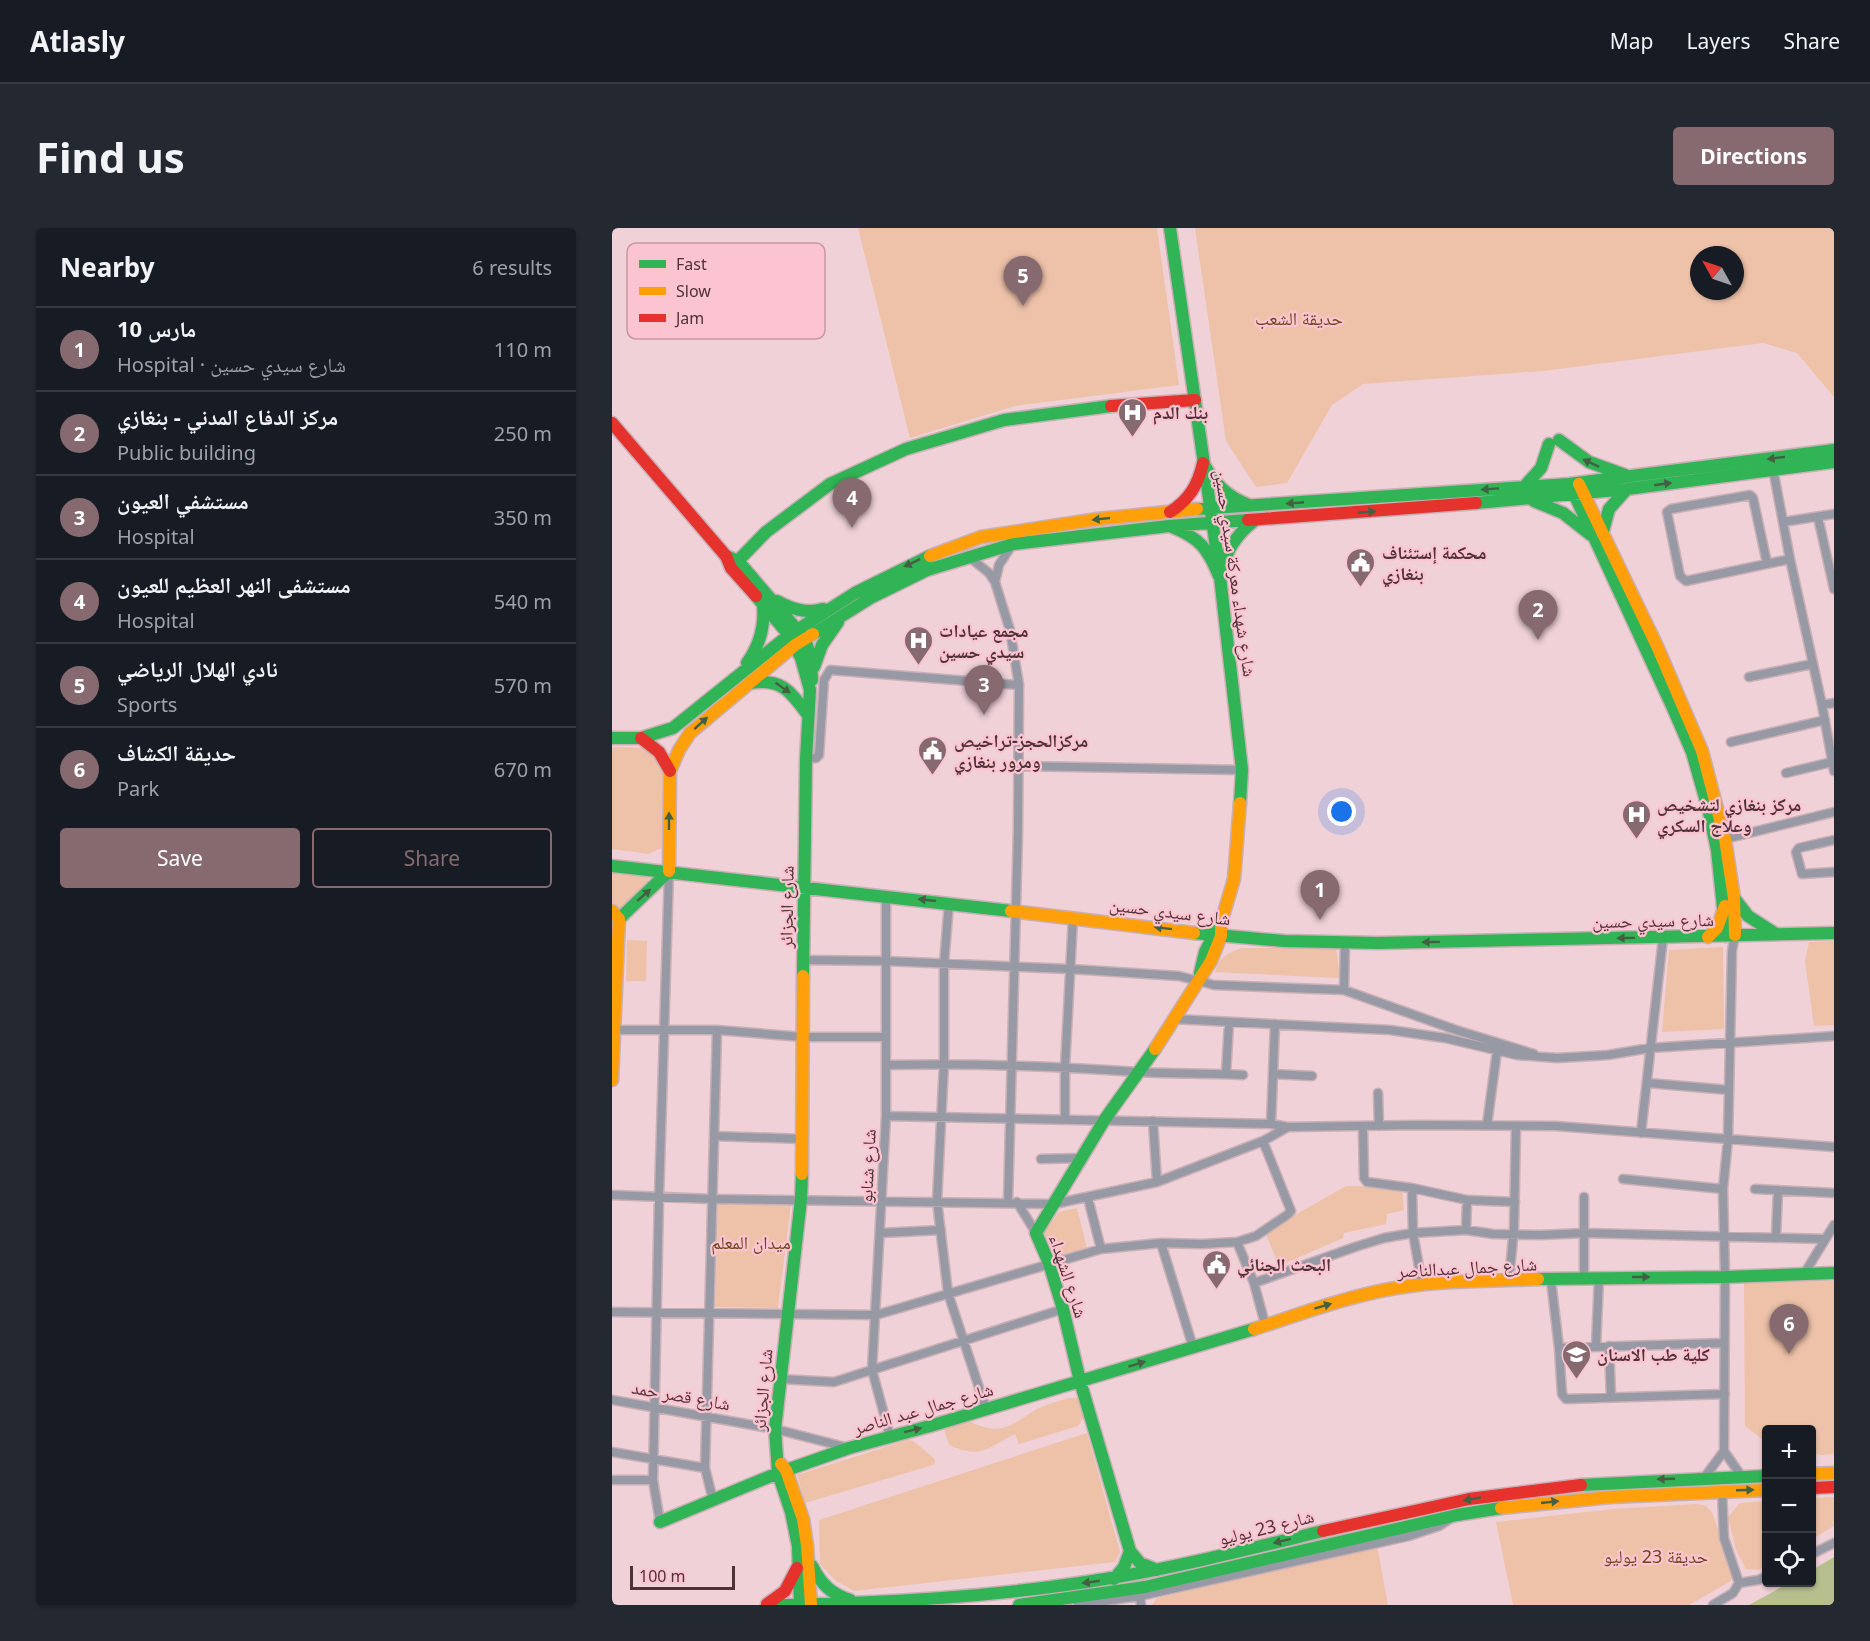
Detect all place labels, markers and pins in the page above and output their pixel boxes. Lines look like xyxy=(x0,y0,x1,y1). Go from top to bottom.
pin: 5 xyxy=(1004,256,1042,306)
hospital icon: بنك الدم xyxy=(1116,396,1148,438)
place label: بنك الدم xyxy=(1153,400,1208,425)
pin: 4 xyxy=(832,478,872,528)
place label: محكمة إستئناف بنغازي xyxy=(1382,540,1486,588)
public building icon: محكمة إستئناف بنغازي xyxy=(1345,546,1377,588)
pin: 2 xyxy=(1518,590,1558,640)
place label: مجمع عيادات سيدي حسين xyxy=(939,618,1028,666)
hospital icon: مجمع عيادات سيدي حسين xyxy=(902,624,934,666)
pin: 3 xyxy=(964,666,1004,715)
place label: مركزالحجز-تراخيص ومرور بنغازي xyxy=(954,728,1088,776)
public building icon: مركزالحجز-تراخيص ومرور بنغازي xyxy=(917,734,949,776)
place label: مركز بنغازي لتشخيص وعلاج السكري xyxy=(1657,792,1801,840)
hospital icon: مركز بنغازي لتشخيص وعلاج السكري xyxy=(1620,798,1652,840)
pin: 1 xyxy=(1300,870,1340,920)
public building icon: البحث الجنائي xyxy=(1200,1248,1232,1290)
place label: البحث الجنائي xyxy=(1237,1252,1331,1279)
pin: 6 xyxy=(1770,1304,1808,1354)
school or university icon: كلية طب الاسنان xyxy=(1560,1338,1592,1380)
place label: كلية طب الاسنان xyxy=(1597,1342,1710,1366)

